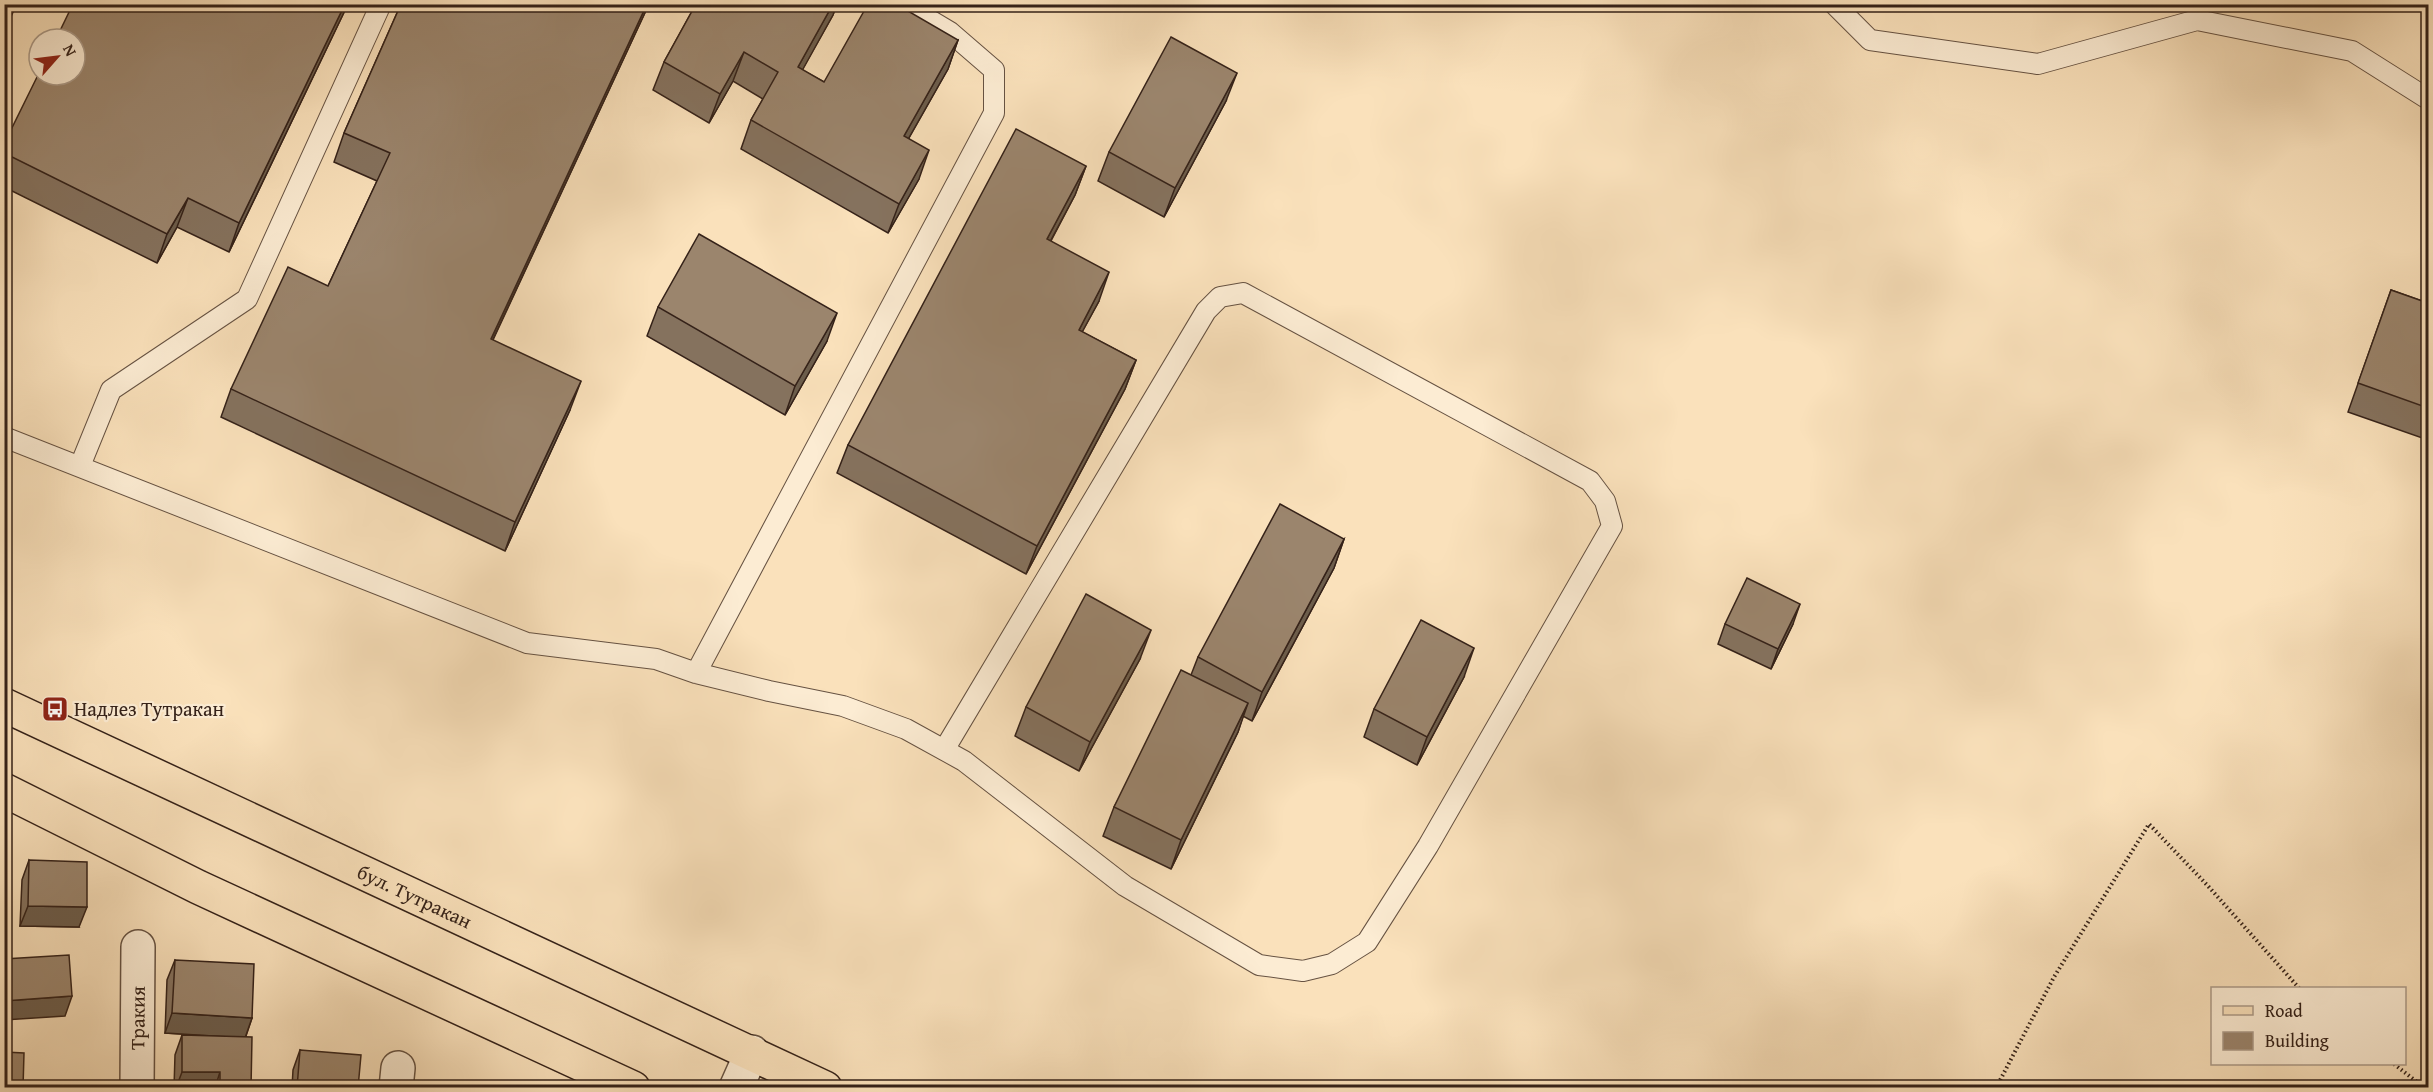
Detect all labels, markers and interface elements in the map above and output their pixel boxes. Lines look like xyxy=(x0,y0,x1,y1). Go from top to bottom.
north arrow xyxy=(27,27,87,87)
text: N xyxy=(57,40,83,61)
bus stop icon: Надлез Тутракан xyxy=(40,694,70,724)
place label: Надлез Тутракан xyxy=(74,694,225,723)
street label: бул. Тутракан xyxy=(353,857,477,936)
street label: Тракия xyxy=(122,986,152,1050)
legend xyxy=(2211,987,2406,1065)
text: Road xyxy=(2265,997,2303,1024)
text: Building xyxy=(2265,1027,2329,1054)

